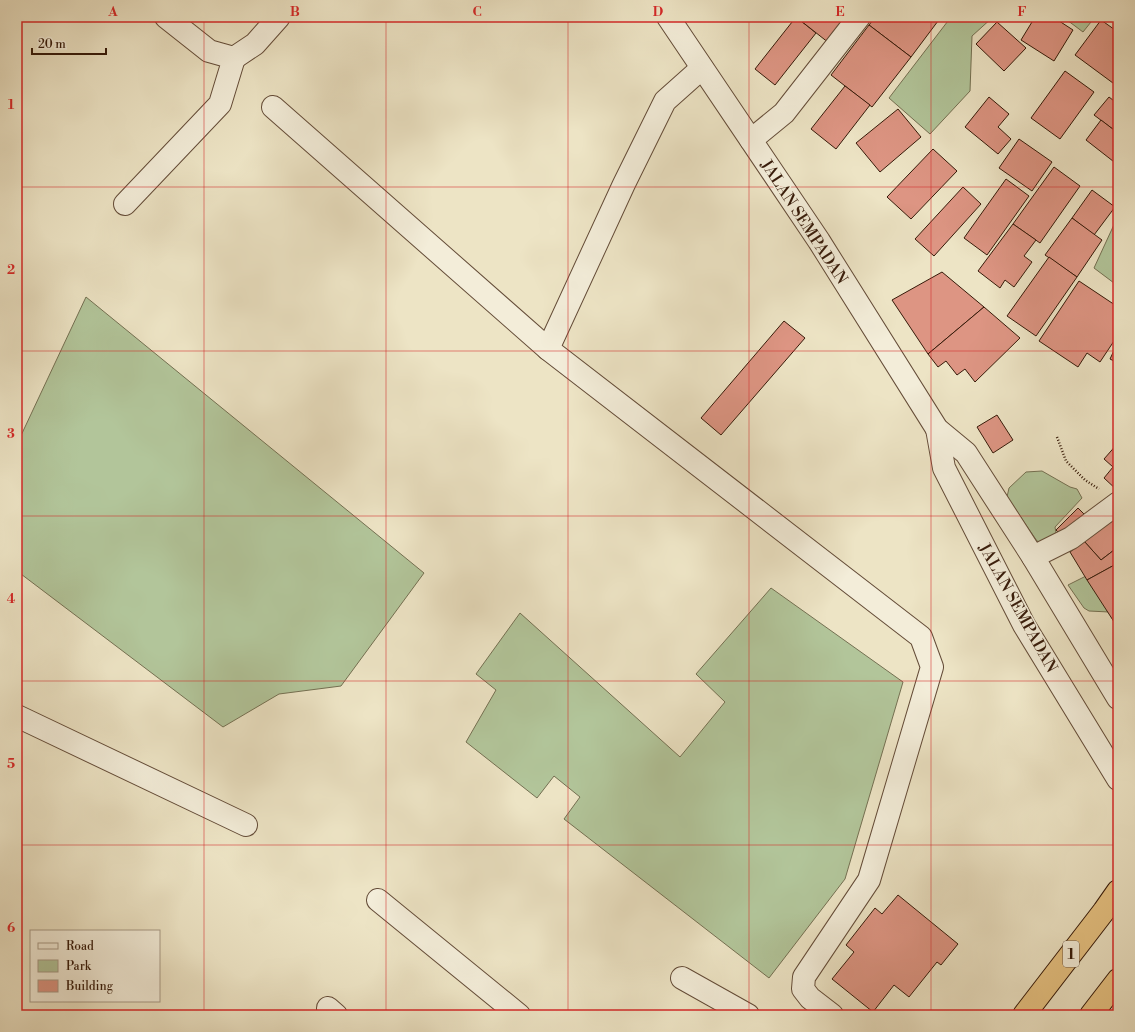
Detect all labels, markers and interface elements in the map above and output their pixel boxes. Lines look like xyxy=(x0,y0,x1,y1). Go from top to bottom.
text: A xyxy=(107,4,118,20)
text: B xyxy=(290,4,300,20)
text: C xyxy=(472,4,482,20)
text: D xyxy=(653,4,663,20)
text: E xyxy=(835,4,845,20)
text: F xyxy=(1017,4,1027,20)
scale bar xyxy=(32,30,106,56)
text: 20 m xyxy=(38,37,66,52)
text: 1 xyxy=(8,97,15,113)
street label: JALAN SEMPADAN xyxy=(756,155,852,288)
text: 2 xyxy=(7,262,15,278)
text: 3 xyxy=(7,426,15,442)
street label: JALAN SEMPADAN xyxy=(974,539,1062,676)
text: 4 xyxy=(7,591,16,607)
text: 5 xyxy=(7,756,15,772)
text: 6 xyxy=(7,920,15,936)
legend xyxy=(30,930,160,1002)
text: Road xyxy=(66,939,94,954)
road number: 1 xyxy=(1063,941,1079,967)
text: Park xyxy=(66,959,92,974)
text: Building xyxy=(65,979,114,994)

